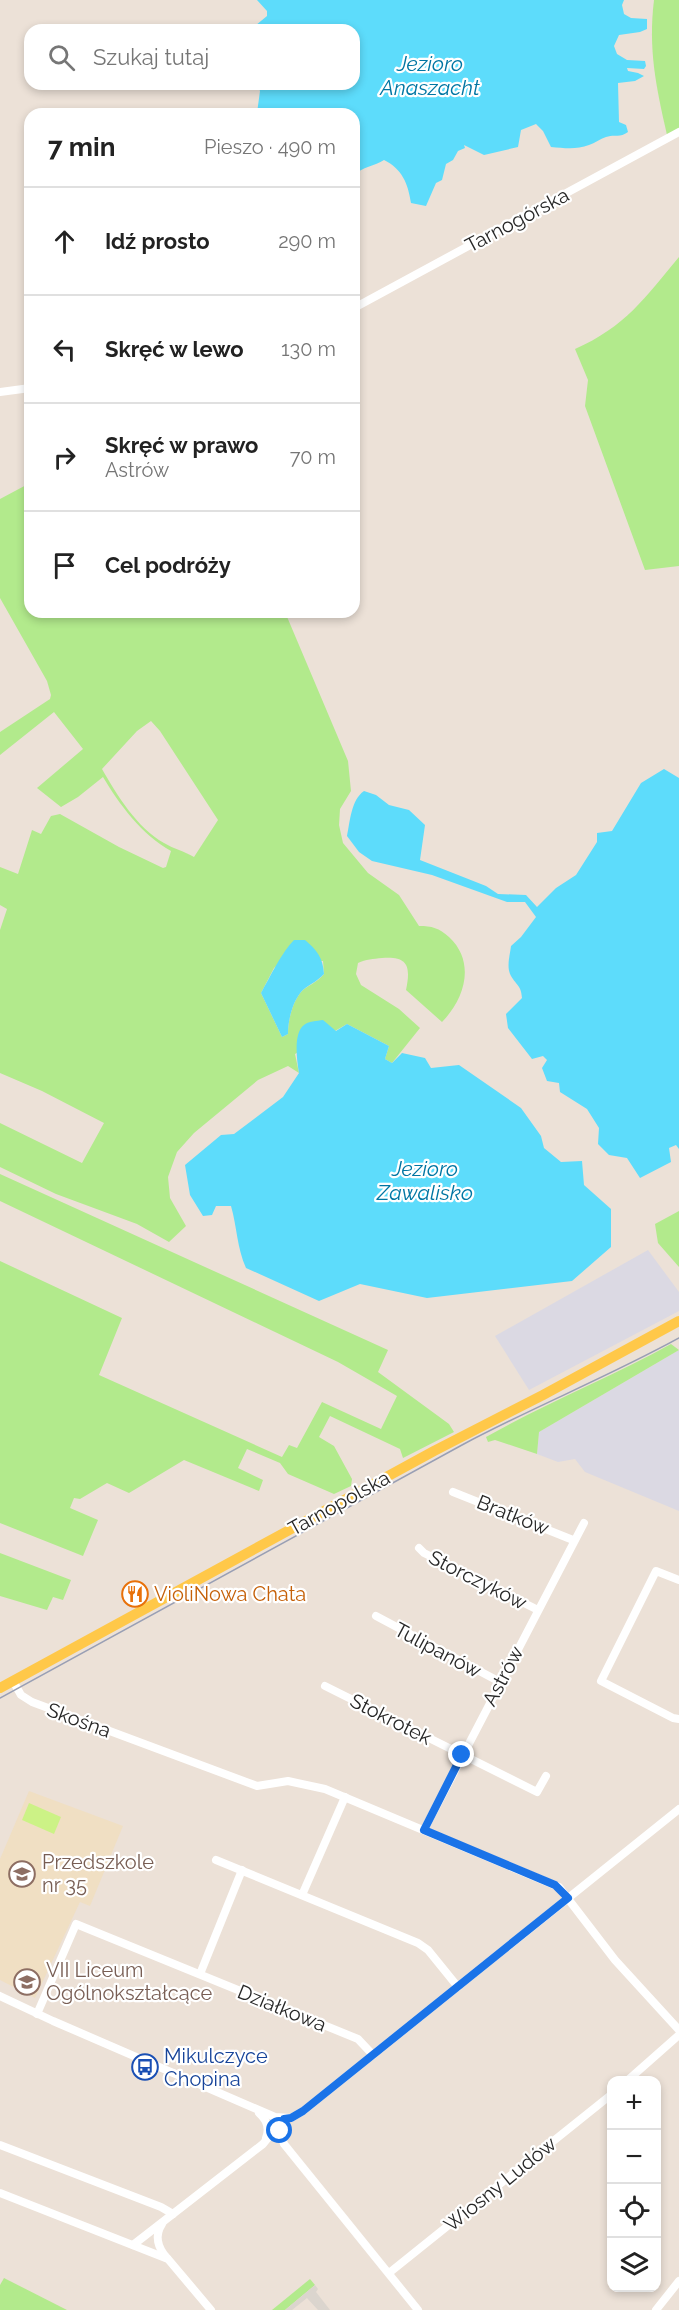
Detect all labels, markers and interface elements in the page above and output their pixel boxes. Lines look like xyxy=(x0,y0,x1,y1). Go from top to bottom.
search box xyxy=(24,24,360,90)
icon: search xyxy=(45,41,78,74)
text: Szukaj tutaj xyxy=(93,44,209,70)
water label: Jezioro Anaszacht xyxy=(379,51,480,100)
text: 7 min xyxy=(48,132,115,162)
text: Pieszo · 490 m xyxy=(204,135,336,159)
street label: Tarnogórska xyxy=(461,183,573,257)
icon: ahead xyxy=(48,225,81,258)
text: Idź prosto xyxy=(105,228,210,254)
text: 290 m xyxy=(278,229,336,253)
icon: left xyxy=(48,333,81,366)
text: Skręć w lewo xyxy=(105,336,244,362)
text: 130 m xyxy=(281,337,336,361)
text: Skręć w prawo xyxy=(105,432,258,458)
icon: right xyxy=(48,441,81,474)
text: 70 m xyxy=(290,445,336,469)
text: Astrów xyxy=(105,458,169,482)
icon: arrive xyxy=(48,549,81,582)
text: Cel podróży xyxy=(105,552,231,578)
water label: Jezioro Zawalisko xyxy=(376,1156,473,1205)
street label: Tarnopolska xyxy=(284,1465,394,1541)
street label: Bratków xyxy=(473,1490,553,1540)
street label: Storczyków xyxy=(425,1545,531,1615)
restaurant icon: VioliNowa Chata xyxy=(120,1579,150,1609)
place label: VioliNowa Chata xyxy=(154,1582,306,1606)
street label: Tulipanów xyxy=(390,1617,486,1683)
street label: Astrów xyxy=(477,1642,529,1710)
street label: Stokrotek xyxy=(346,1688,436,1750)
street label: Skośna xyxy=(44,1697,114,1743)
route end xyxy=(448,1741,474,1767)
place label: Przedszkole nr 35 xyxy=(42,1850,154,1897)
school or university icon: Przedszkole nr 35 xyxy=(7,1859,37,1889)
place label: VII Liceum Ogólnokształcące xyxy=(46,1958,213,2005)
school or university icon: VII Liceum Ogólnokształcące xyxy=(12,1967,42,1997)
street label: Działkowa xyxy=(234,1979,330,2037)
place label: Mikulczyce Chopina xyxy=(164,2044,268,2091)
bus stop icon: Mikulczyce Chopina xyxy=(130,2052,160,2082)
map controls xyxy=(607,2076,661,2292)
button: + xyxy=(607,2076,661,2130)
route start xyxy=(266,2117,292,2143)
button: − xyxy=(607,2130,661,2184)
street label: Wiosny Ludów xyxy=(439,2131,561,2237)
button: locate xyxy=(607,2184,661,2238)
button: layers xyxy=(607,2238,661,2292)

